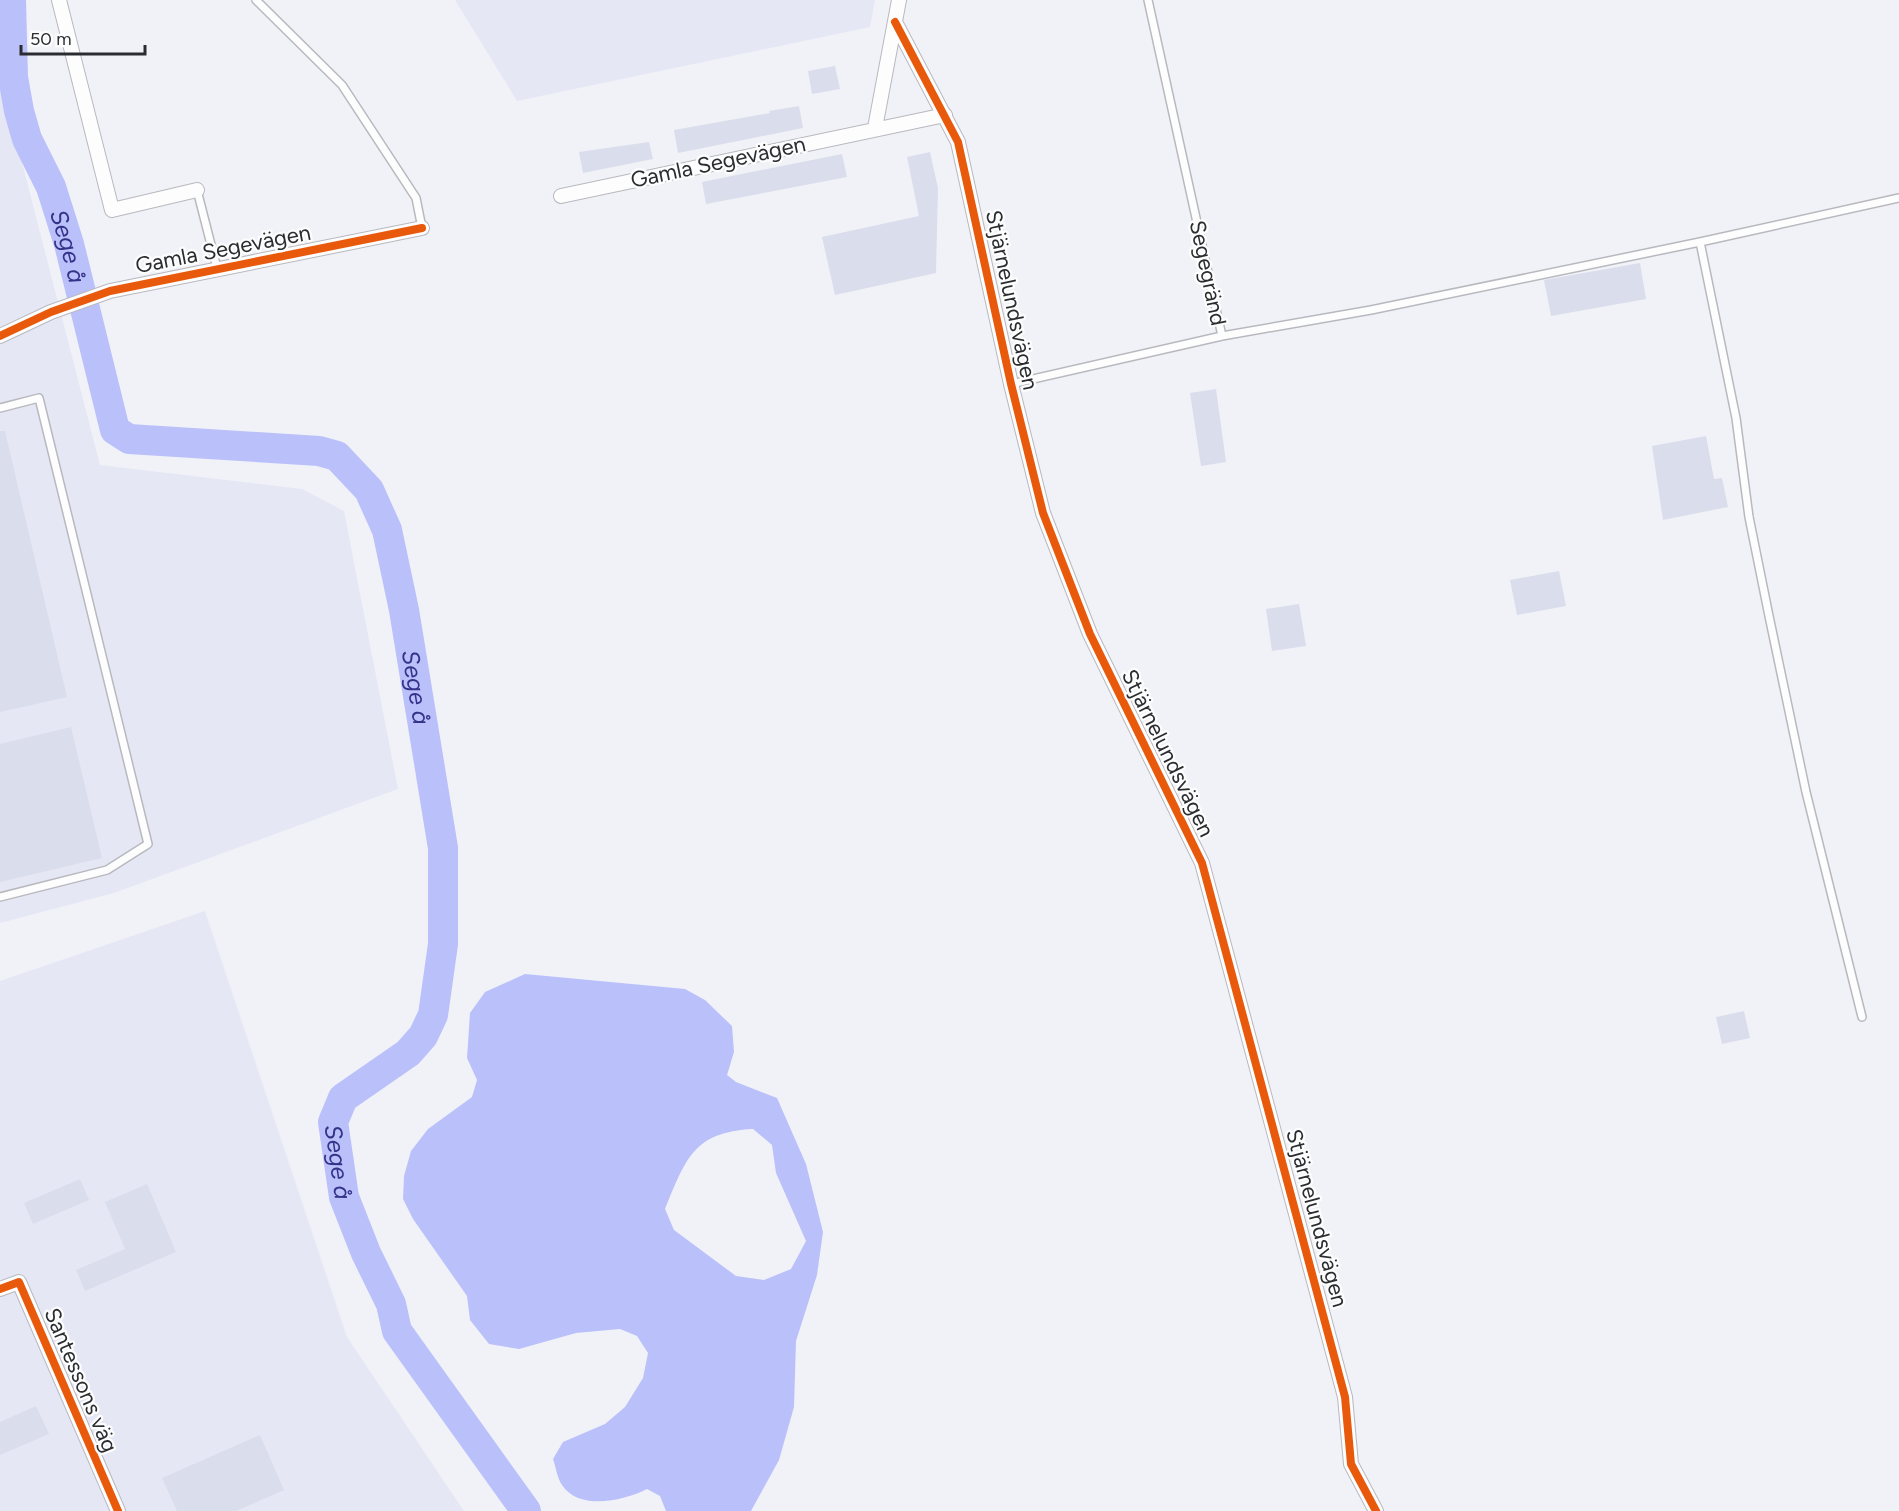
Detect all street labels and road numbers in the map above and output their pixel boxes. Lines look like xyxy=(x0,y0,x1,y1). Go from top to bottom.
street label: Gamla Segevägen xyxy=(628,130,808,194)
street label: Stjärnelundsvägen xyxy=(980,208,1044,392)
street label: Segegränd xyxy=(1184,218,1232,328)
street label: Gamla Segevägen xyxy=(133,219,313,279)
street label: Stjärnelundsvägen xyxy=(1116,665,1220,841)
street label: Stjärnelundsvägen xyxy=(1280,1126,1354,1310)
street label: Santessons väg xyxy=(38,1304,124,1456)

